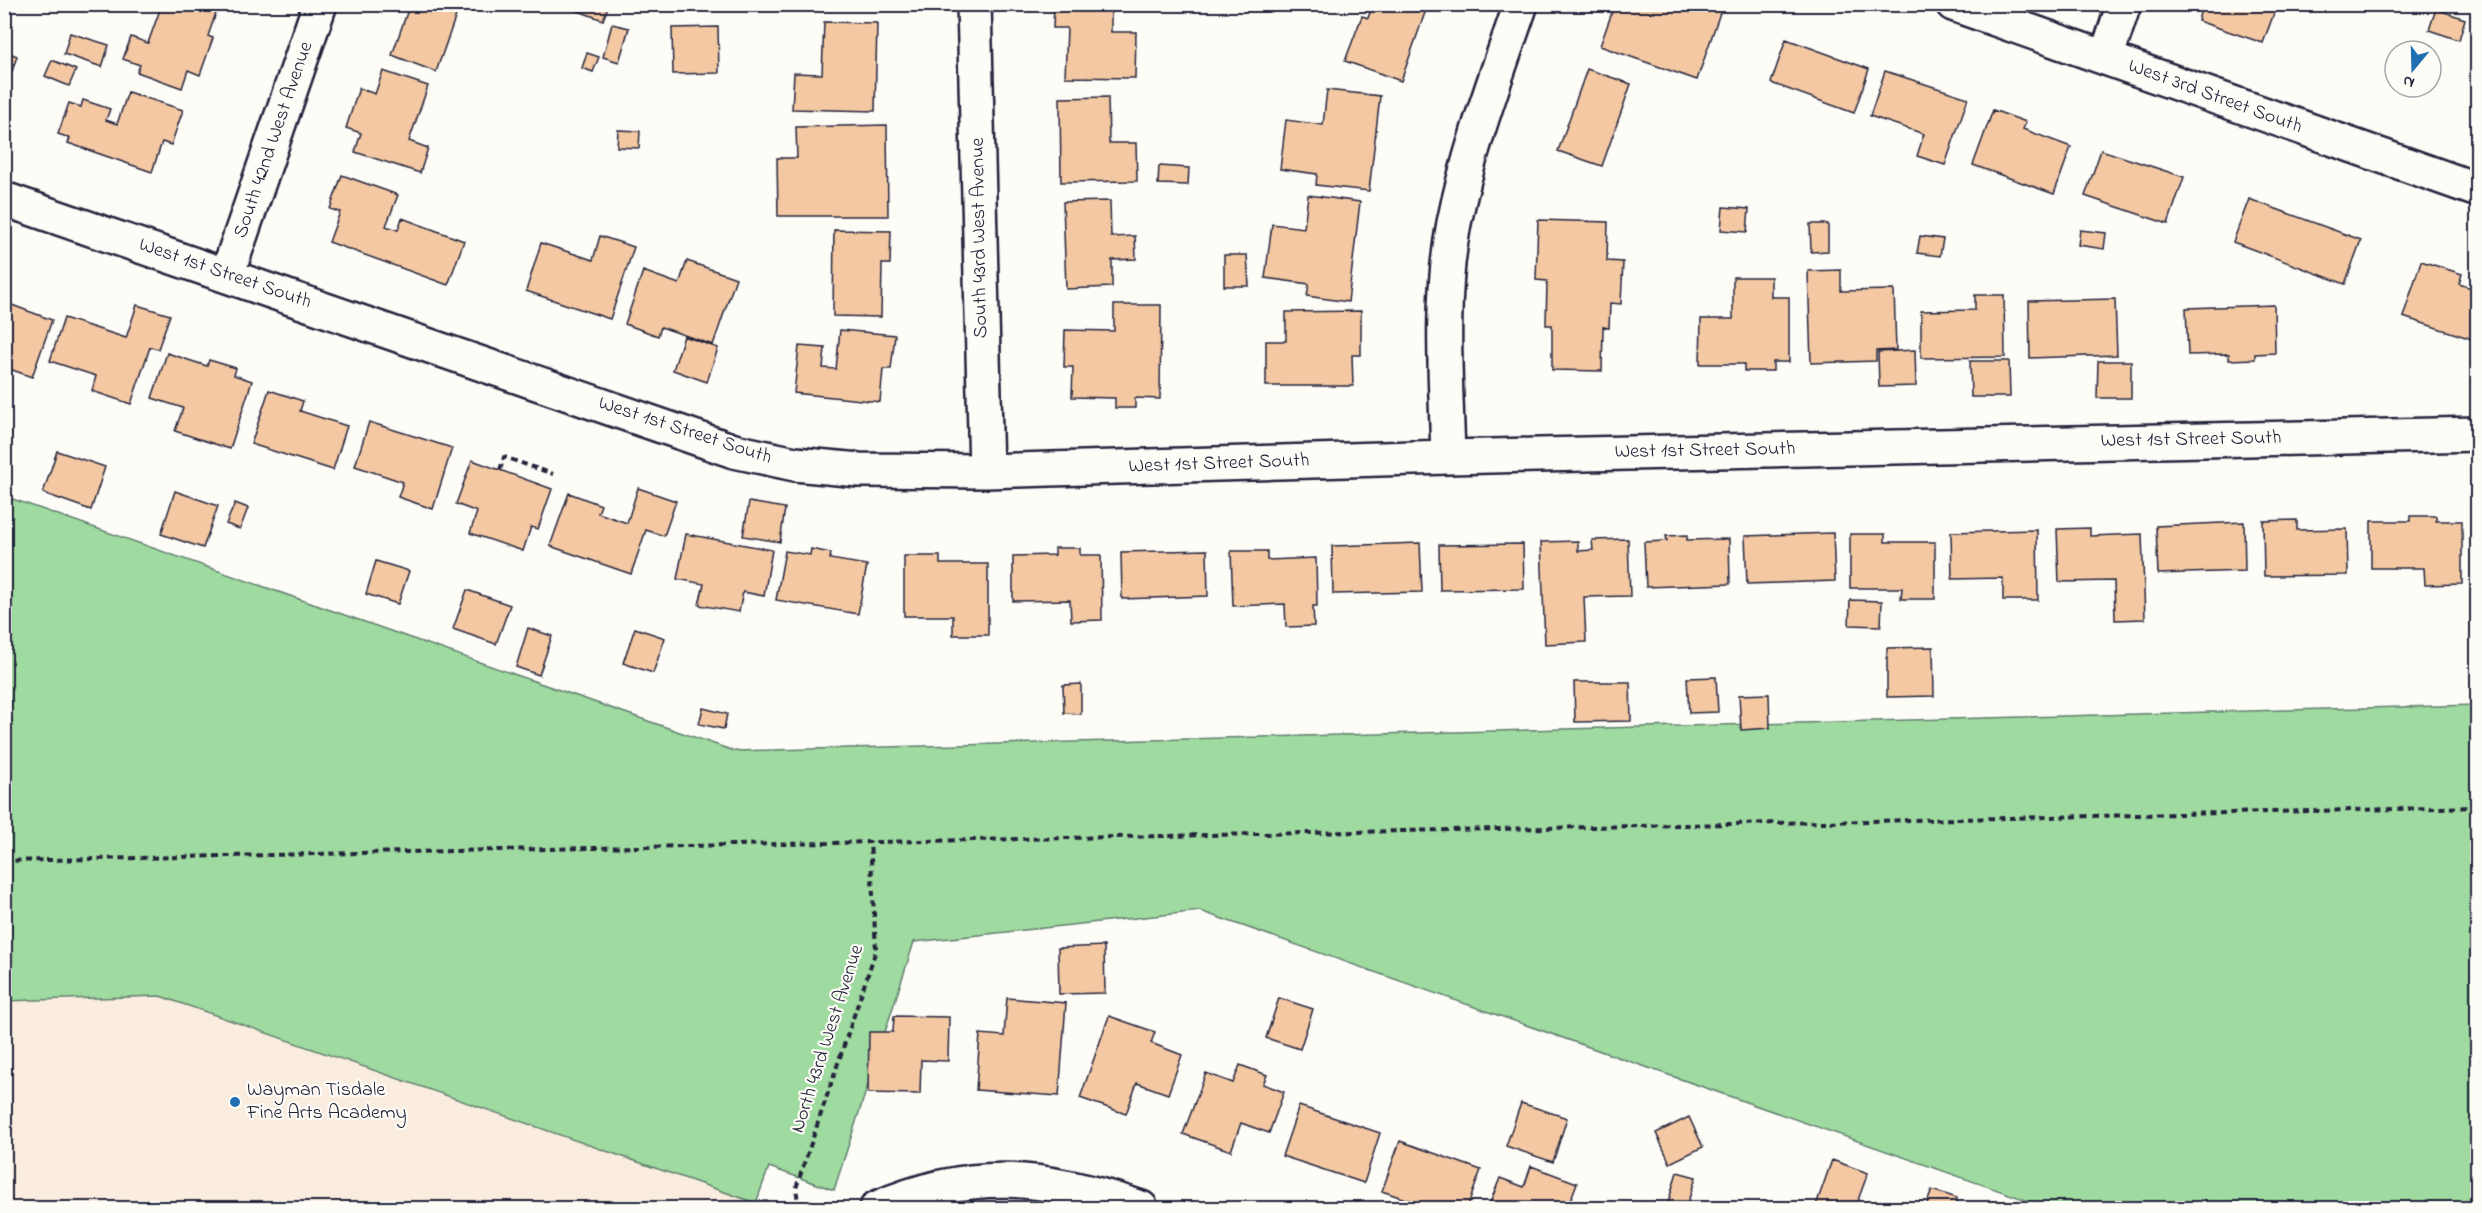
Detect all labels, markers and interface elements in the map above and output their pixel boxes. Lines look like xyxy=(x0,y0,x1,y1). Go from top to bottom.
street label: South 42nd West Avenue xyxy=(227,38,321,242)
north arrow xyxy=(2383,39,2443,99)
street label: West 3rd Street South xyxy=(2124,52,2306,142)
text: N xyxy=(2400,68,2418,94)
street label: South 43rd West Avenue xyxy=(964,137,996,339)
street label: West 1st Street South xyxy=(135,231,315,317)
street label: West 1st Street South xyxy=(595,389,775,473)
street label: West 1st Street South xyxy=(2100,424,2282,456)
street label: West 1st Street South xyxy=(1614,435,1796,467)
street label: West 1st Street South xyxy=(1128,446,1310,482)
street label: North 43rd West Avenue xyxy=(784,941,872,1137)
place label: Wayman Tisdale Fine Arts Academy xyxy=(246,1076,407,1128)
marker: Wayman Tisdale Fine Arts Academy xyxy=(228,1095,242,1109)

